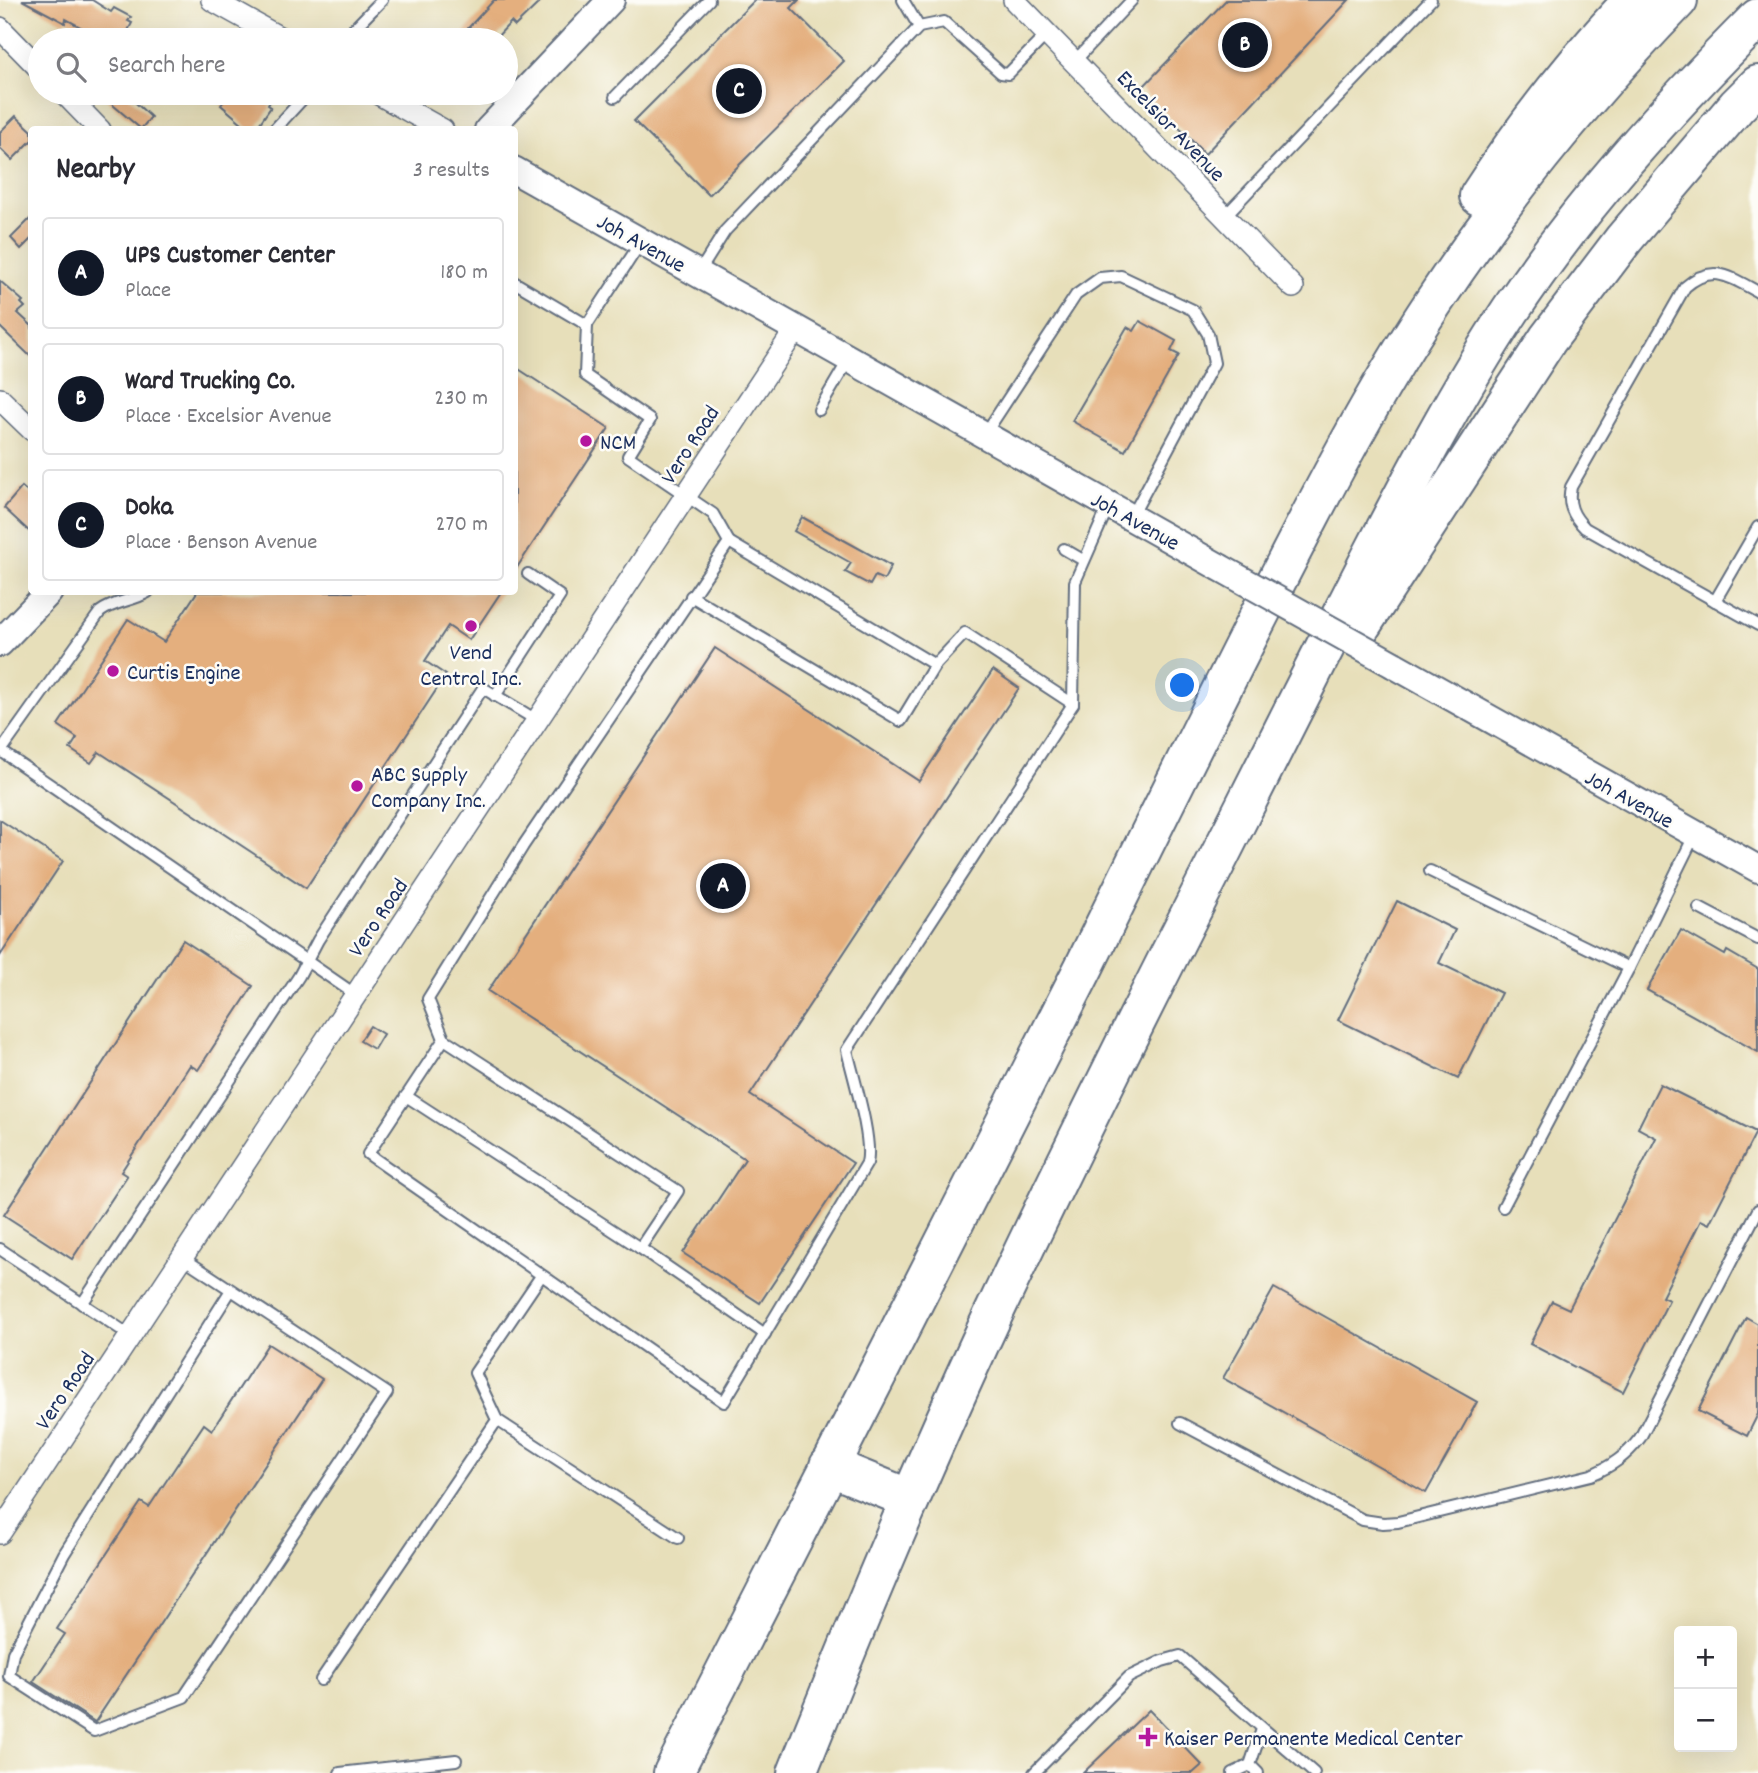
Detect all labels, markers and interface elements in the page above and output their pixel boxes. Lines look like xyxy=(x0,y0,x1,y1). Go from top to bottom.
pin: B xyxy=(1222,19,1268,71)
search box xyxy=(28,28,518,105)
icon: search xyxy=(52,48,90,86)
text: Search here xyxy=(108,48,226,85)
street label: Excelsior Avenue xyxy=(1107,64,1232,191)
pin: C xyxy=(716,65,762,117)
text: Nearby xyxy=(56,150,134,193)
text: 3 results xyxy=(413,155,490,188)
street label: Joh Avenue xyxy=(590,207,691,283)
text: UPS Customer Center xyxy=(125,238,335,275)
text: A xyxy=(75,257,87,290)
text: 180 m xyxy=(440,257,488,290)
text: Place xyxy=(125,275,171,308)
text: Ward Trucking Co. xyxy=(125,364,295,401)
text: B xyxy=(76,383,86,416)
text: 230 m xyxy=(434,383,488,416)
street label: Vero Road xyxy=(654,400,730,492)
text: Place · Excelsior Avenue xyxy=(125,401,332,434)
place label: NCM xyxy=(600,428,636,461)
marker: NCM xyxy=(578,433,594,449)
street label: Joh Avenue xyxy=(1084,485,1185,561)
text: Doka xyxy=(125,490,173,527)
text: C xyxy=(75,509,87,542)
text: 270 m xyxy=(436,509,488,542)
text: Place · Benson Avenue xyxy=(125,527,317,560)
marker: Vend Central Inc. xyxy=(463,618,479,634)
place label: Vend Central Inc. xyxy=(420,638,522,697)
place label: Curtis Engine xyxy=(127,658,241,691)
marker: Curtis Engine xyxy=(105,663,121,679)
your location xyxy=(1165,668,1199,702)
place label: ABC Supply Company Inc. xyxy=(371,760,486,819)
street label: Joh Avenue xyxy=(1578,763,1679,839)
marker: ABC Supply Company Inc. xyxy=(349,778,365,794)
pin: A xyxy=(700,860,746,912)
street label: Vero Road xyxy=(342,873,418,965)
street label: Vero Road xyxy=(29,1346,105,1438)
map controls xyxy=(1674,1626,1737,1752)
button: + xyxy=(1674,1626,1737,1689)
button: − xyxy=(1674,1689,1737,1752)
place label: Kaiser Permanente Medical Center xyxy=(1164,1724,1463,1757)
marker: Kaiser Permanente Medical Center xyxy=(1138,1727,1158,1747)

